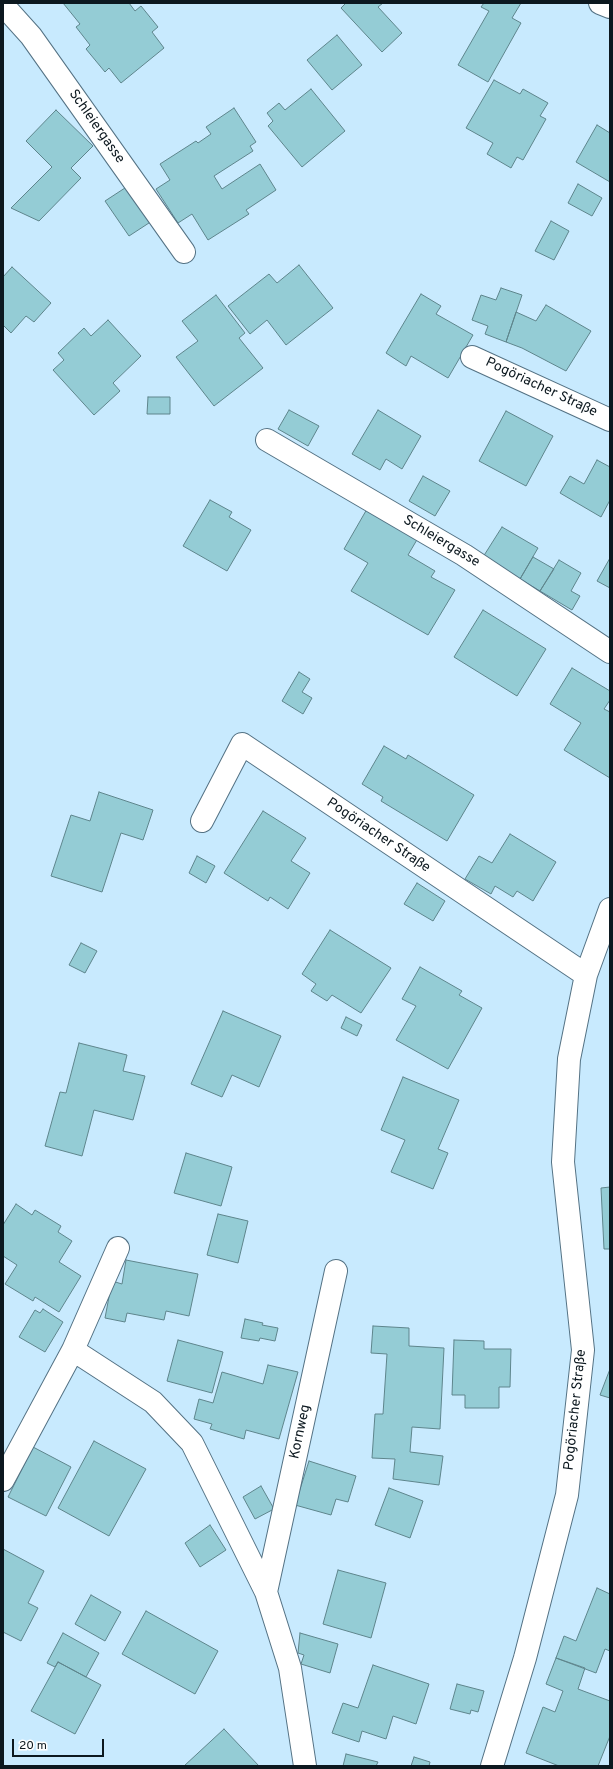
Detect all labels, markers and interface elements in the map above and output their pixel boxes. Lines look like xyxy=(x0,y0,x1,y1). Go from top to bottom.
street label: Schleiergasse xyxy=(64,87,128,167)
street label: Pogöriacher Straße xyxy=(482,355,600,421)
street label: Schleiergasse xyxy=(400,513,482,571)
street label: Pogöriacher Straße xyxy=(323,795,433,877)
street label: Pogöriacher Straße xyxy=(561,1349,591,1471)
street label: Kornweg xyxy=(287,1403,315,1461)
scale bar xyxy=(14,1731,106,1757)
text: 20 m xyxy=(19,1738,47,1754)

